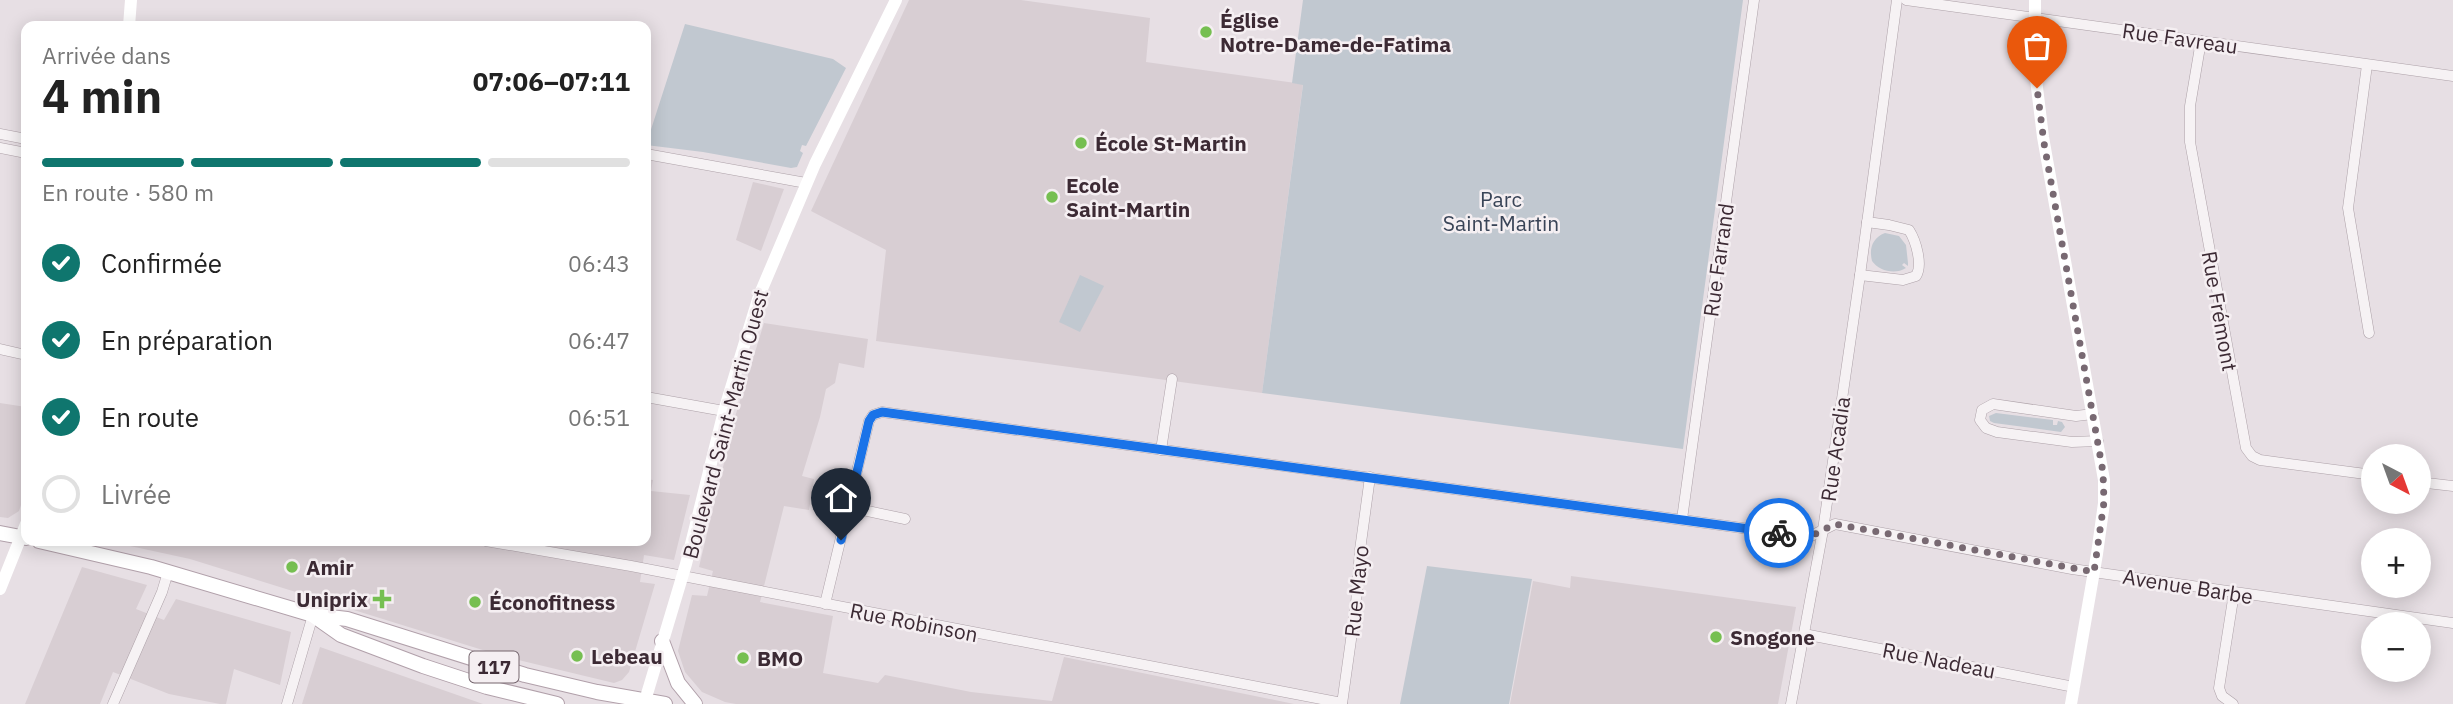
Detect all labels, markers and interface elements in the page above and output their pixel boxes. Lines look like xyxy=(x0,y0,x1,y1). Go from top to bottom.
place label: Église Notre-Dame-de-Fatima xyxy=(1220,6,1451,58)
pin xyxy=(2007,16,2067,88)
street label: Rue Favreau xyxy=(2120,16,2240,60)
marker: Église Notre-Dame-de-Fatima xyxy=(1198,24,1214,40)
icon: bag xyxy=(2018,27,2056,65)
text: Arrivée dans xyxy=(42,40,171,70)
text: 07:06–07:11 xyxy=(473,64,630,98)
text: 4 min xyxy=(42,66,162,126)
place label: École St-Martin xyxy=(1095,129,1247,157)
marker: École St-Martin xyxy=(1073,135,1089,151)
place label: Ecole Saint-Martin xyxy=(1066,171,1190,223)
text: En route · 580 m xyxy=(42,177,214,207)
park label: Parc Saint-Martin xyxy=(1443,185,1559,237)
marker: Ecole Saint-Martin xyxy=(1044,189,1060,205)
street label: Rue Farrand xyxy=(1696,201,1740,319)
icon: check xyxy=(42,244,80,282)
text: Confirmée xyxy=(101,246,222,280)
text: 06:43 xyxy=(568,248,630,278)
street label: Rue Frémont xyxy=(2196,249,2244,373)
street label: Boulevard Saint-Martin Ouest xyxy=(676,286,774,562)
icon: check xyxy=(42,321,80,359)
text: En préparation xyxy=(101,323,273,357)
text: 06:47 xyxy=(568,325,630,355)
street label: Rue Acadia xyxy=(1814,395,1856,503)
icon: check xyxy=(42,398,80,436)
text: En route xyxy=(101,400,199,434)
text: 06:51 xyxy=(568,402,630,432)
north arrow xyxy=(2361,444,2431,514)
map controls xyxy=(2361,444,2431,682)
pin xyxy=(811,468,871,540)
text: Livrée xyxy=(101,477,171,511)
icon: home xyxy=(822,479,860,517)
courier xyxy=(1744,498,1814,568)
icon: bike xyxy=(1760,514,1798,552)
button: + xyxy=(2361,528,2431,598)
street label: Rue Mayo xyxy=(1337,544,1375,638)
place label: Amir xyxy=(306,553,354,581)
marker: Amir xyxy=(284,559,300,575)
street label: Avenue Barbe xyxy=(2121,562,2255,610)
place label: Uniprix xyxy=(296,585,368,613)
place label: Éconofitness xyxy=(489,588,615,616)
marker: Uniprix xyxy=(374,591,390,607)
marker: Éconofitness xyxy=(467,594,483,610)
street label: Rue Robinson xyxy=(848,596,980,648)
button: − xyxy=(2361,612,2431,682)
place label: Snogone xyxy=(1730,623,1815,651)
marker: Snogone xyxy=(1708,629,1724,645)
street label: Rue Nadeau xyxy=(1880,635,1998,685)
place label: Lebeau xyxy=(591,642,663,670)
place label: BMO xyxy=(757,644,803,672)
marker: Lebeau xyxy=(569,648,585,664)
marker: BMO xyxy=(735,650,751,666)
road number: 117 xyxy=(470,652,518,682)

